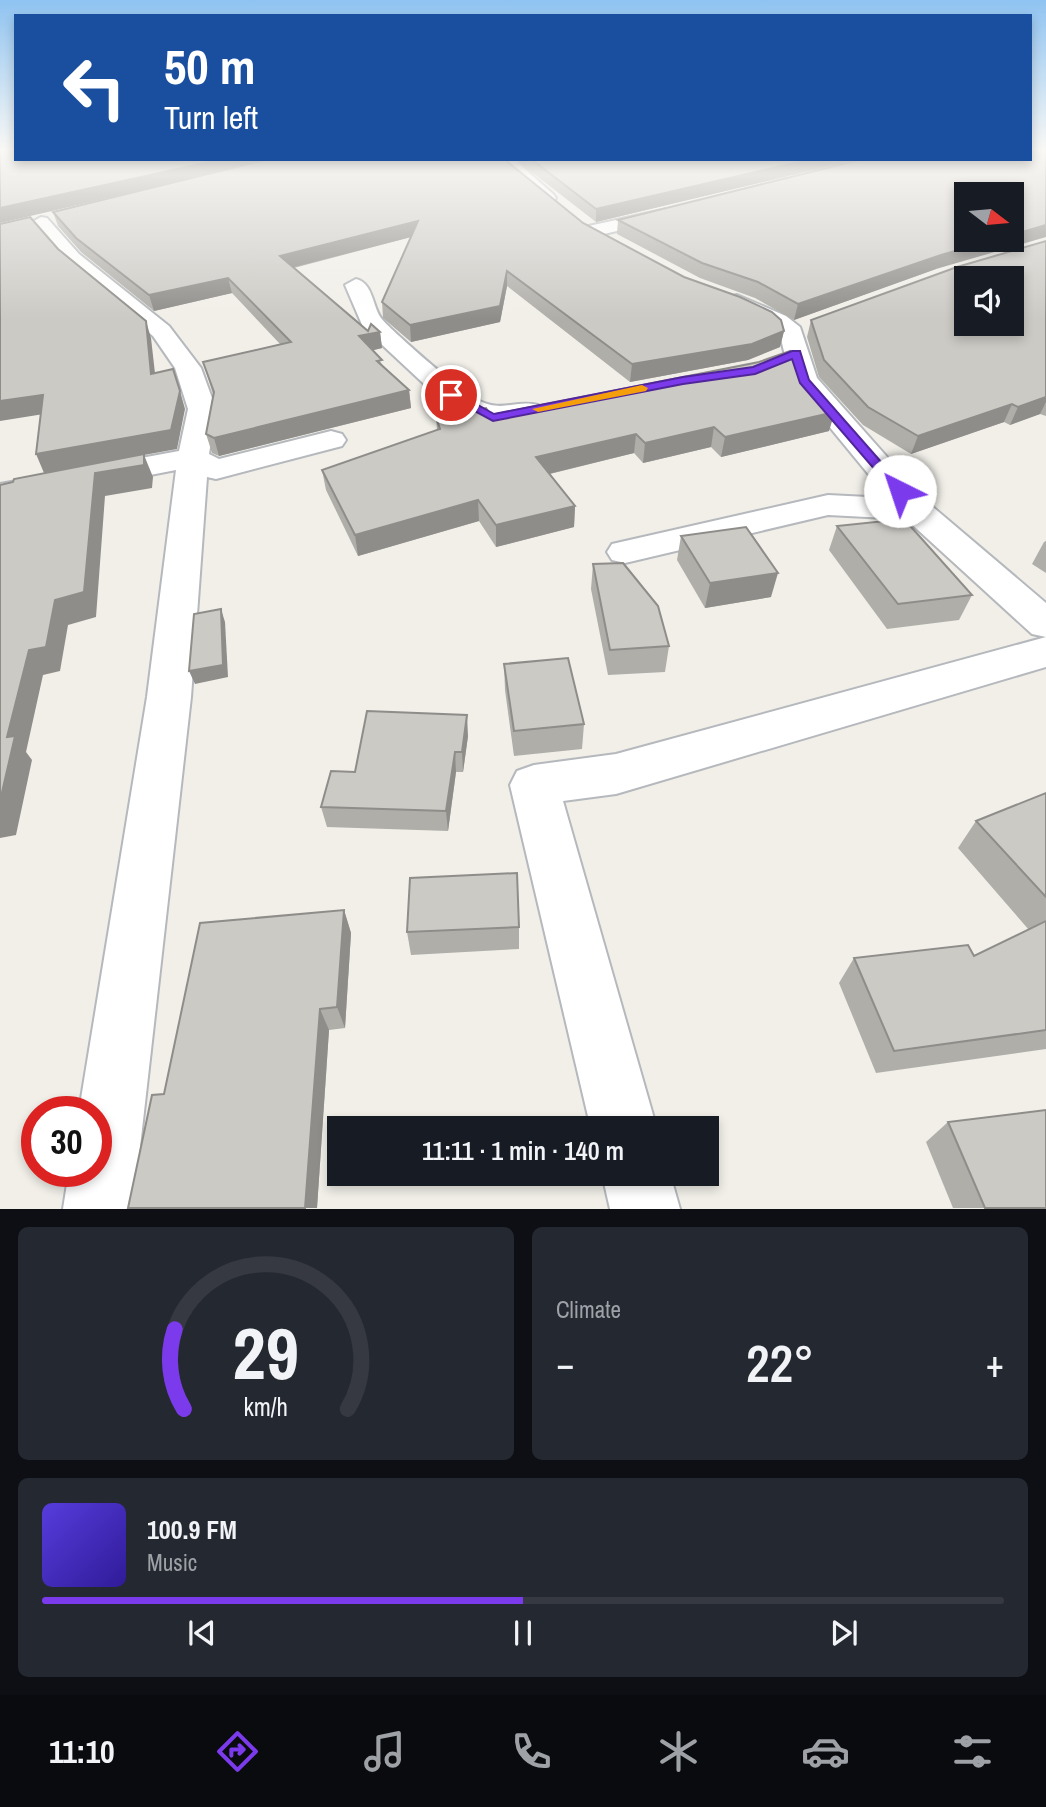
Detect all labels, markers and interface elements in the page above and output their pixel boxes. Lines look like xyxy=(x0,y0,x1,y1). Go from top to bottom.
text: 50 m xyxy=(164,33,256,99)
icon: left xyxy=(49,42,140,133)
text: Turn left xyxy=(164,96,258,139)
north arrow xyxy=(954,182,1024,252)
map controls xyxy=(954,182,1024,336)
button: sound xyxy=(954,266,1024,336)
pin xyxy=(421,365,481,425)
icon: arrive xyxy=(432,376,470,414)
position arrow xyxy=(863,454,937,528)
speed limit sign: 30 xyxy=(21,1096,112,1187)
text: 11:11 · 1 min · 140 m xyxy=(422,1133,624,1168)
text: Climate xyxy=(556,1294,621,1325)
text: 29 xyxy=(233,1305,299,1403)
text: 22° xyxy=(746,1328,814,1398)
text: − xyxy=(556,1338,574,1389)
text: + xyxy=(986,1338,1004,1389)
text: km/h xyxy=(244,1390,288,1424)
text: 100.9 FM xyxy=(147,1512,237,1547)
text: Music xyxy=(147,1547,197,1578)
icon: previous xyxy=(183,1614,221,1652)
icon: pause xyxy=(504,1614,542,1652)
icon: next xyxy=(825,1614,863,1652)
icon: directions xyxy=(213,1727,262,1776)
icon: music xyxy=(360,1727,409,1776)
icon: phone xyxy=(507,1727,556,1776)
icon: climate xyxy=(654,1727,703,1776)
icon: car xyxy=(801,1727,850,1776)
icon: filters xyxy=(948,1727,997,1776)
text: 11:10 xyxy=(49,1730,115,1773)

